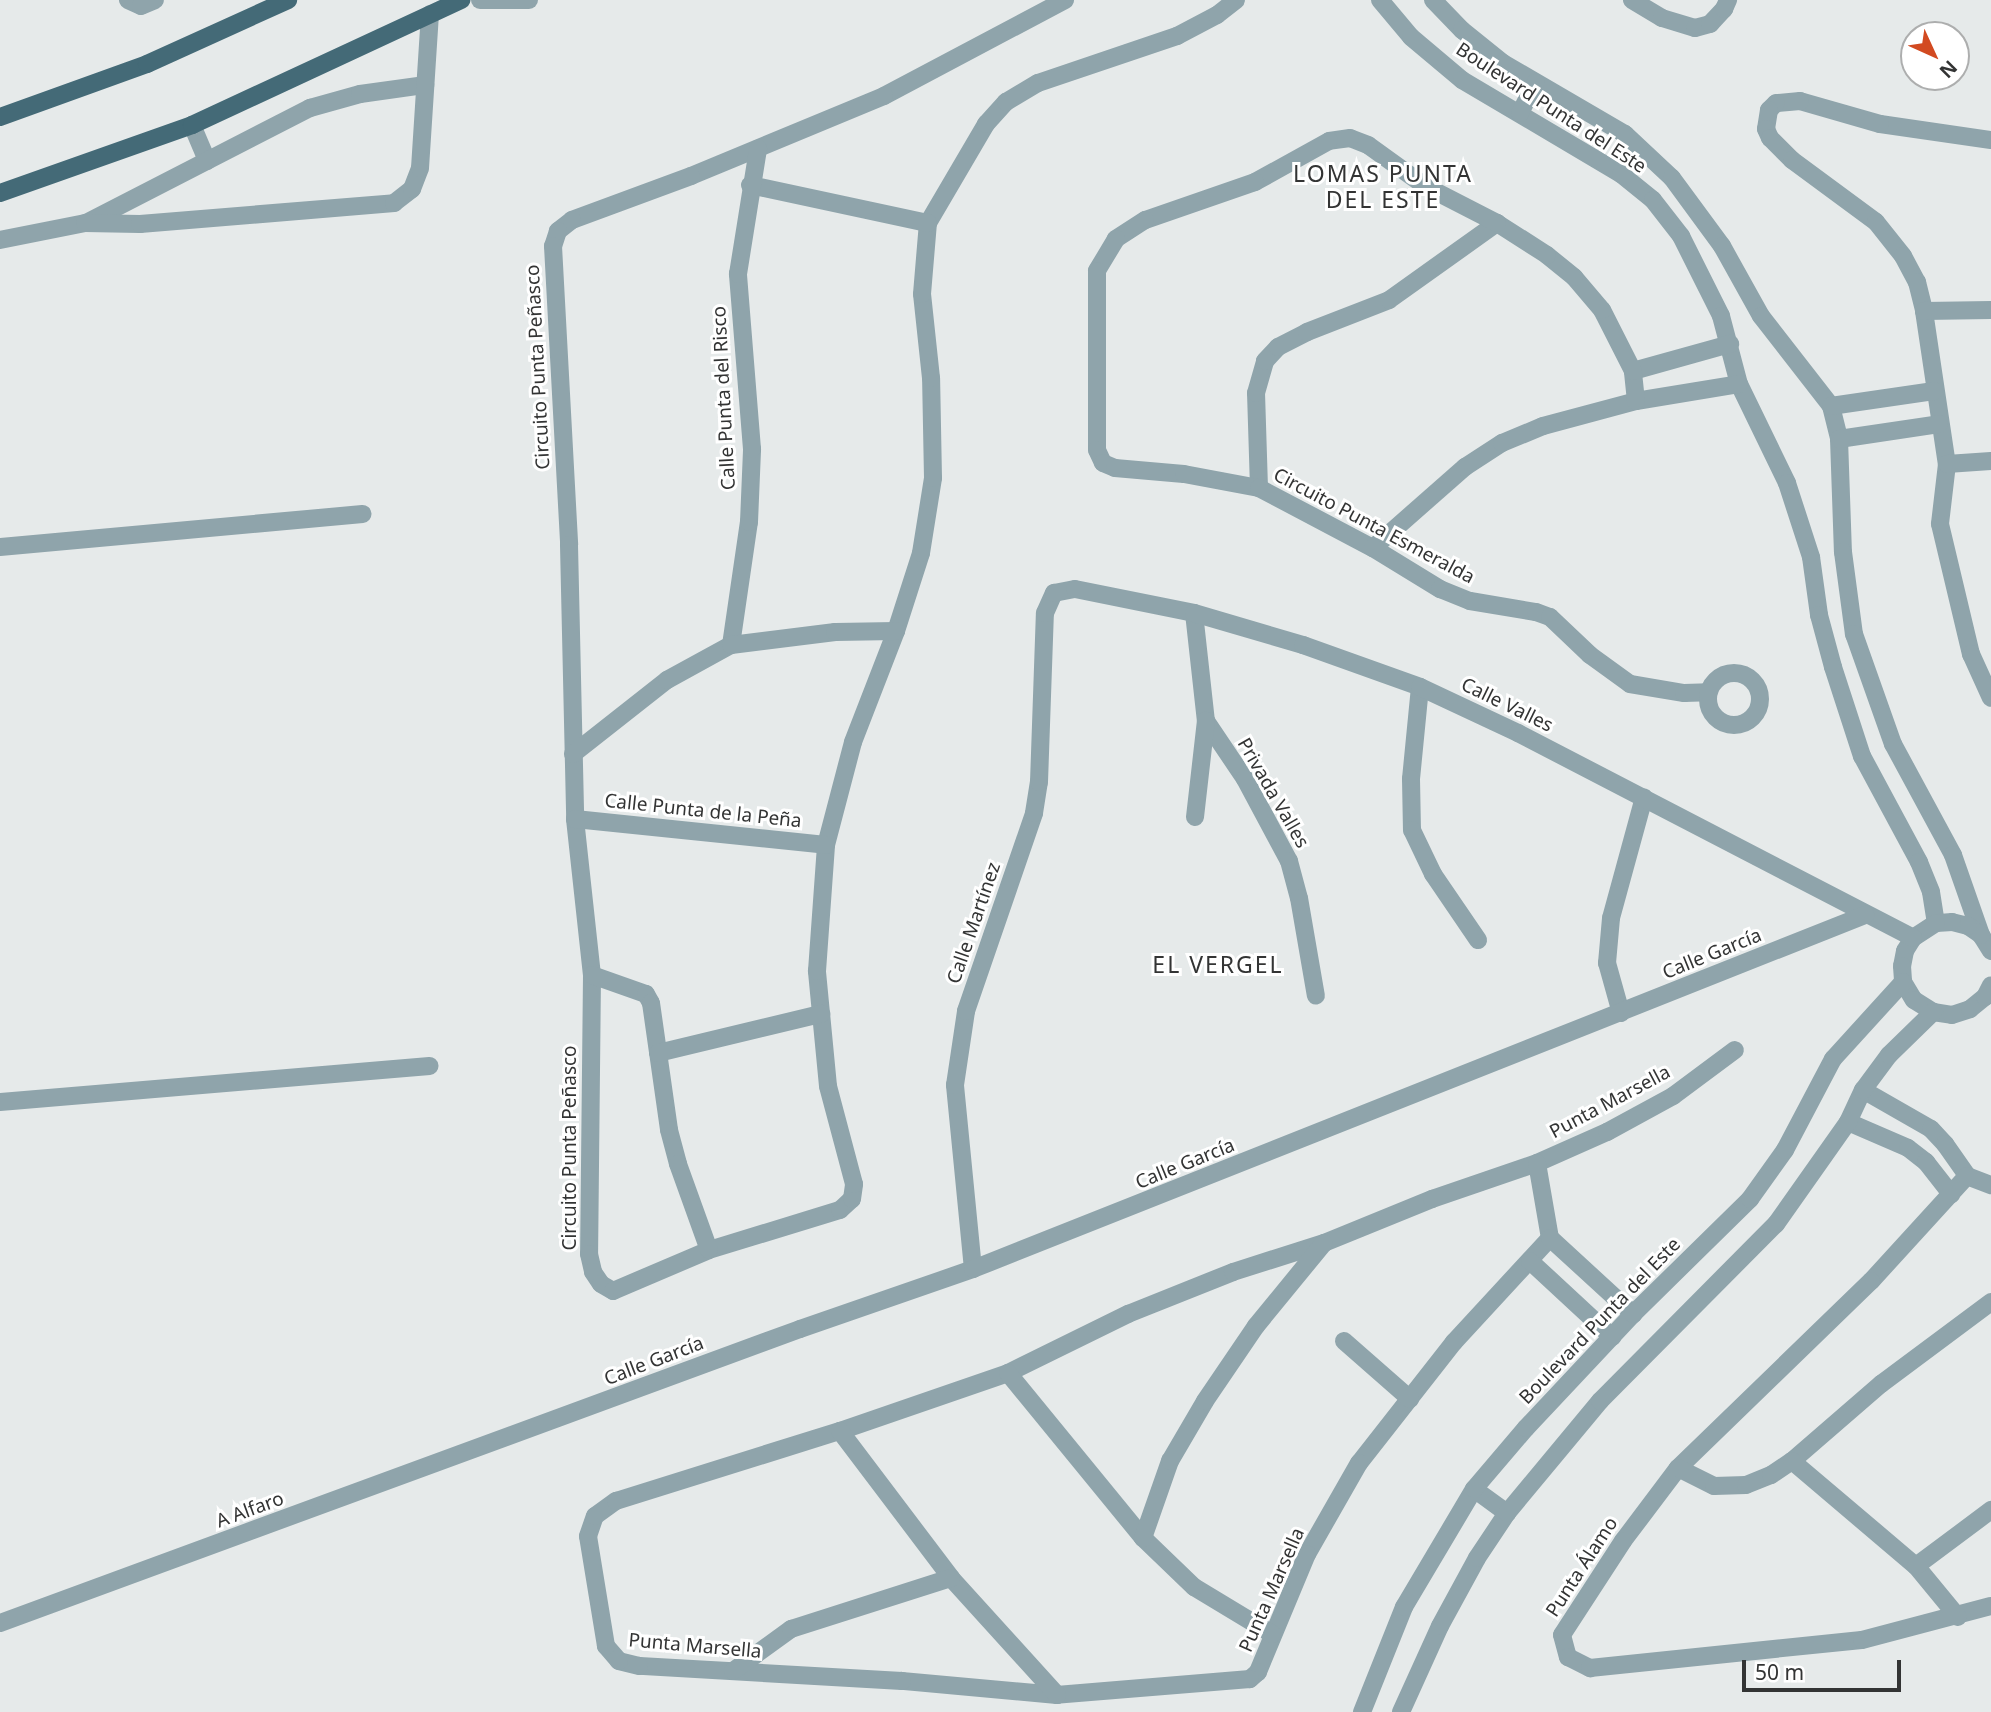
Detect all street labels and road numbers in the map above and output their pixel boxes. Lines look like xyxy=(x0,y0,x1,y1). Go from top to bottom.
street label: Boulevard Punta del Este xyxy=(1452,38,1650,178)
street label: Circuito Punta Peñasco xyxy=(521,264,555,470)
street label: Calle Punta del Risco xyxy=(708,305,740,491)
street label: Circuito Punta Esmeralda xyxy=(1270,463,1478,589)
street label: Calle Valles xyxy=(1457,673,1557,737)
street label: Privada Valles xyxy=(1232,734,1314,852)
street label: Calle Punta de la Peña xyxy=(603,789,803,833)
street label: Calle Martínez xyxy=(943,859,1005,987)
street label: Calle García xyxy=(1659,924,1765,984)
street label: Circuito Punta Peñasco xyxy=(559,1045,581,1251)
street label: Punta Marsella xyxy=(1546,1061,1674,1143)
street label: Calle García xyxy=(1132,1134,1238,1194)
street label: Boulevard Punta del Este xyxy=(1515,1233,1685,1409)
street label: Calle García xyxy=(601,1332,707,1390)
street label: A Alfaro xyxy=(213,1487,287,1533)
street label: Punta Álamo xyxy=(1541,1513,1623,1621)
street label: Punta Marsella xyxy=(1234,1524,1310,1656)
street label: Punta Marsella xyxy=(628,1629,762,1663)

